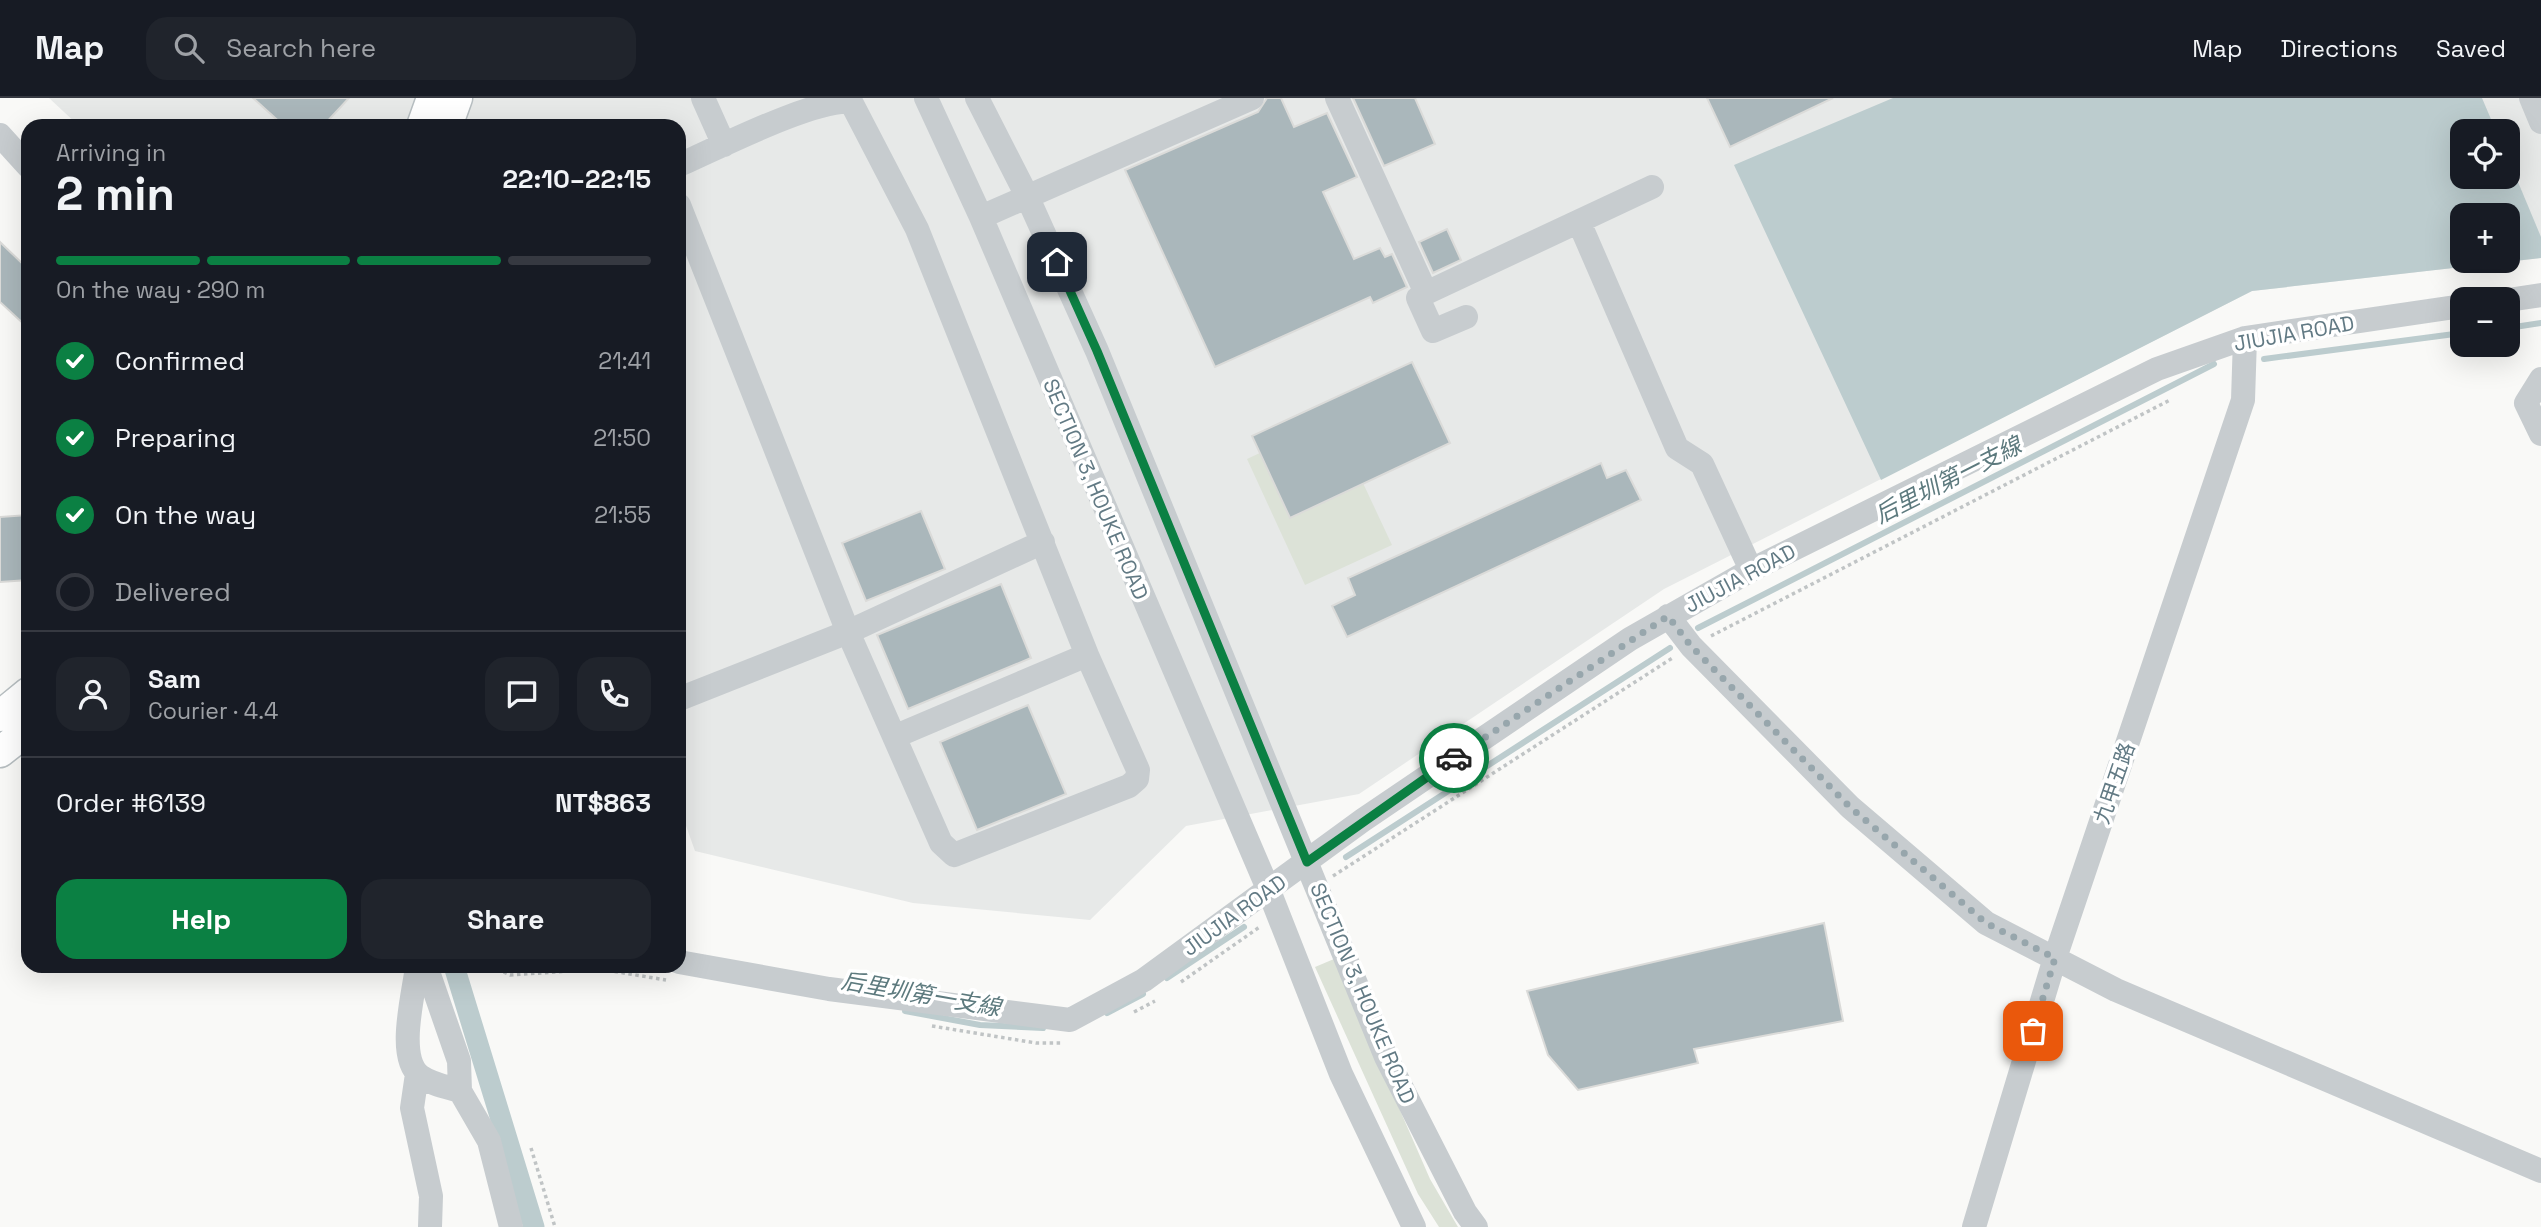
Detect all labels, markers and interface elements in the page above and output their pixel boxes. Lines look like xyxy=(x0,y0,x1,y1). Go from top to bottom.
search box xyxy=(146,17,636,80)
text: Map xyxy=(35,27,104,69)
icon: search xyxy=(170,29,208,67)
text: Search here xyxy=(226,31,376,65)
text: Map xyxy=(2192,33,2242,64)
text: Directions xyxy=(2280,33,2398,64)
text: Saved xyxy=(2436,33,2506,64)
map controls xyxy=(2450,119,2520,357)
button: locate xyxy=(2450,119,2520,189)
text: Arriving in xyxy=(56,138,166,168)
text: 22:10–22:15 xyxy=(503,162,651,196)
text: 2 min xyxy=(56,165,175,223)
button: + xyxy=(2450,203,2520,273)
pin xyxy=(1027,232,1087,292)
icon: home xyxy=(1038,243,1076,281)
text: On the way · 290 m xyxy=(56,275,265,305)
button: − xyxy=(2450,287,2520,357)
street label: JIUJIA ROAD xyxy=(2232,309,2356,357)
icon: check xyxy=(56,342,94,380)
text: Confirmed xyxy=(115,344,245,378)
text: 21:41 xyxy=(598,346,651,376)
street label: SECTION 3, HOUKE ROAD xyxy=(1037,374,1155,604)
icon: check xyxy=(56,419,94,457)
text: Preparing xyxy=(115,421,236,455)
text: 21:50 xyxy=(593,423,651,453)
water label: 后里圳第一支線 xyxy=(1869,429,2029,530)
icon: check xyxy=(56,496,94,534)
text: On the way xyxy=(115,498,256,532)
text: 21:55 xyxy=(594,500,651,530)
street label: JIUJIA ROAD xyxy=(1680,537,1800,619)
text: Delivered xyxy=(115,575,231,609)
button: person xyxy=(56,657,130,731)
button: chat xyxy=(485,657,559,731)
button: phone xyxy=(577,657,651,731)
text: Sam xyxy=(148,662,201,696)
text: Courier · 4.4 xyxy=(148,696,278,726)
courier xyxy=(1419,723,1489,793)
icon: car xyxy=(1435,739,1473,777)
street label: 九甲五路 xyxy=(2088,739,2140,827)
text: Order #6139 xyxy=(56,786,206,820)
text: NT$863 xyxy=(555,786,651,820)
street label: JIUJIA ROAD xyxy=(1177,868,1291,962)
street label: SECTION 3, HOUKE ROAD xyxy=(1304,878,1422,1108)
button: Help xyxy=(56,879,347,959)
button: Share xyxy=(361,879,651,959)
water label: 后里圳第一支線 xyxy=(839,965,1006,1023)
pin xyxy=(2003,1001,2063,1061)
icon: bag xyxy=(2014,1012,2052,1050)

